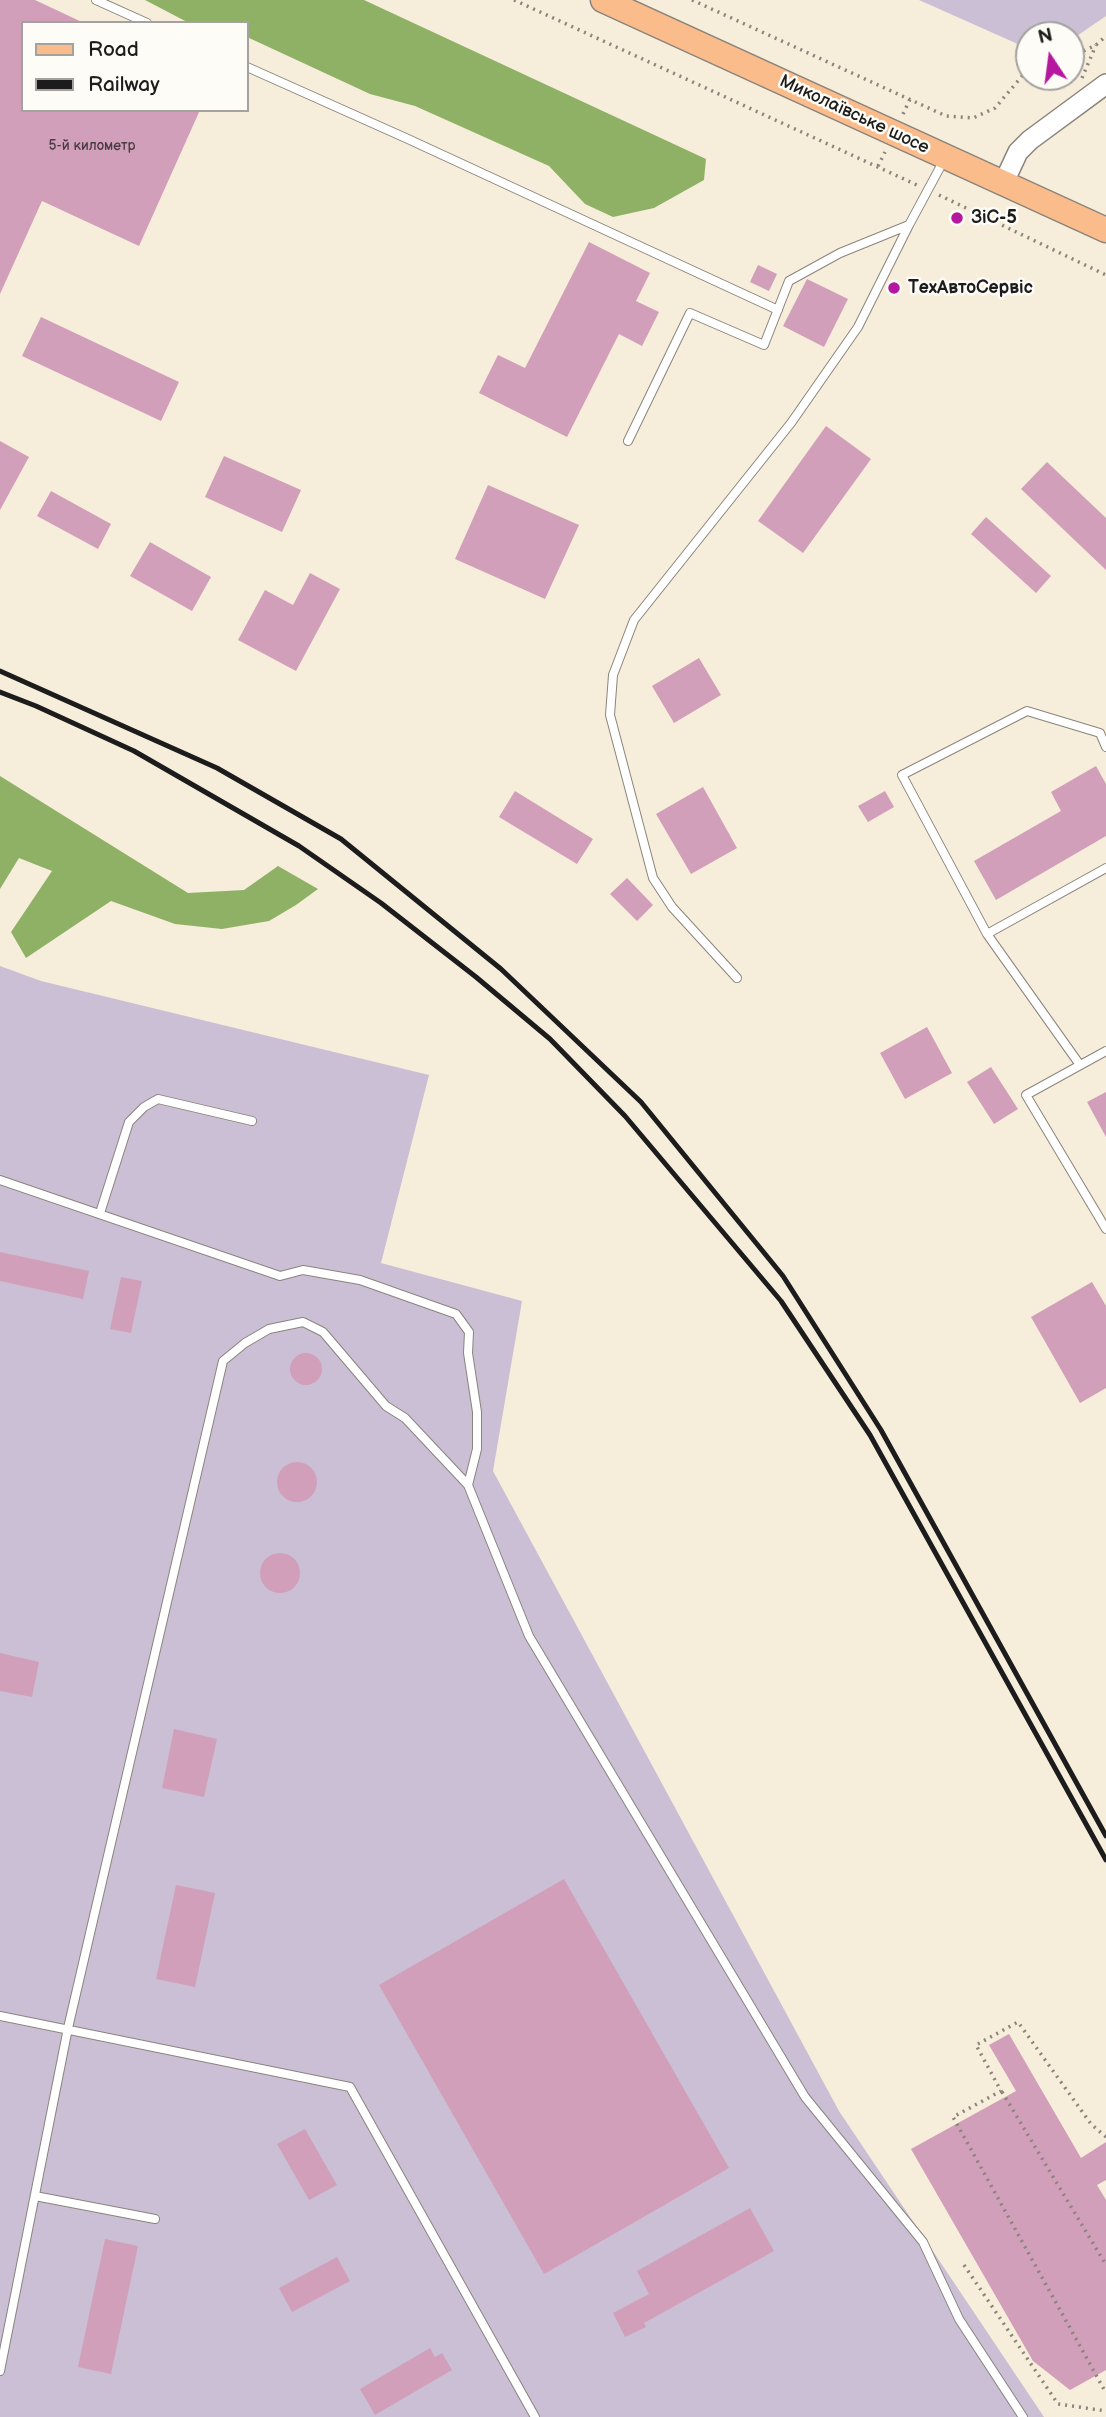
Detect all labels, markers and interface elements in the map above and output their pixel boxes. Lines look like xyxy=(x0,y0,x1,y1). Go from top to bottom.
legend xyxy=(21,21,248,112)
north arrow xyxy=(1015,21,1085,91)
text: N xyxy=(1036,24,1055,50)
text: Road xyxy=(88,37,139,62)
street label: Миколаївське шосе xyxy=(776,71,932,159)
text: Railway xyxy=(88,72,160,97)
house number: 5-й километр xyxy=(49,138,135,154)
place label: ЗіС-5 xyxy=(971,207,1017,229)
marker: ЗіС-5 xyxy=(949,210,965,226)
place label: ТехАвтоСервіс xyxy=(908,277,1033,299)
marker: ТехАвтоСервіс xyxy=(886,280,902,296)

